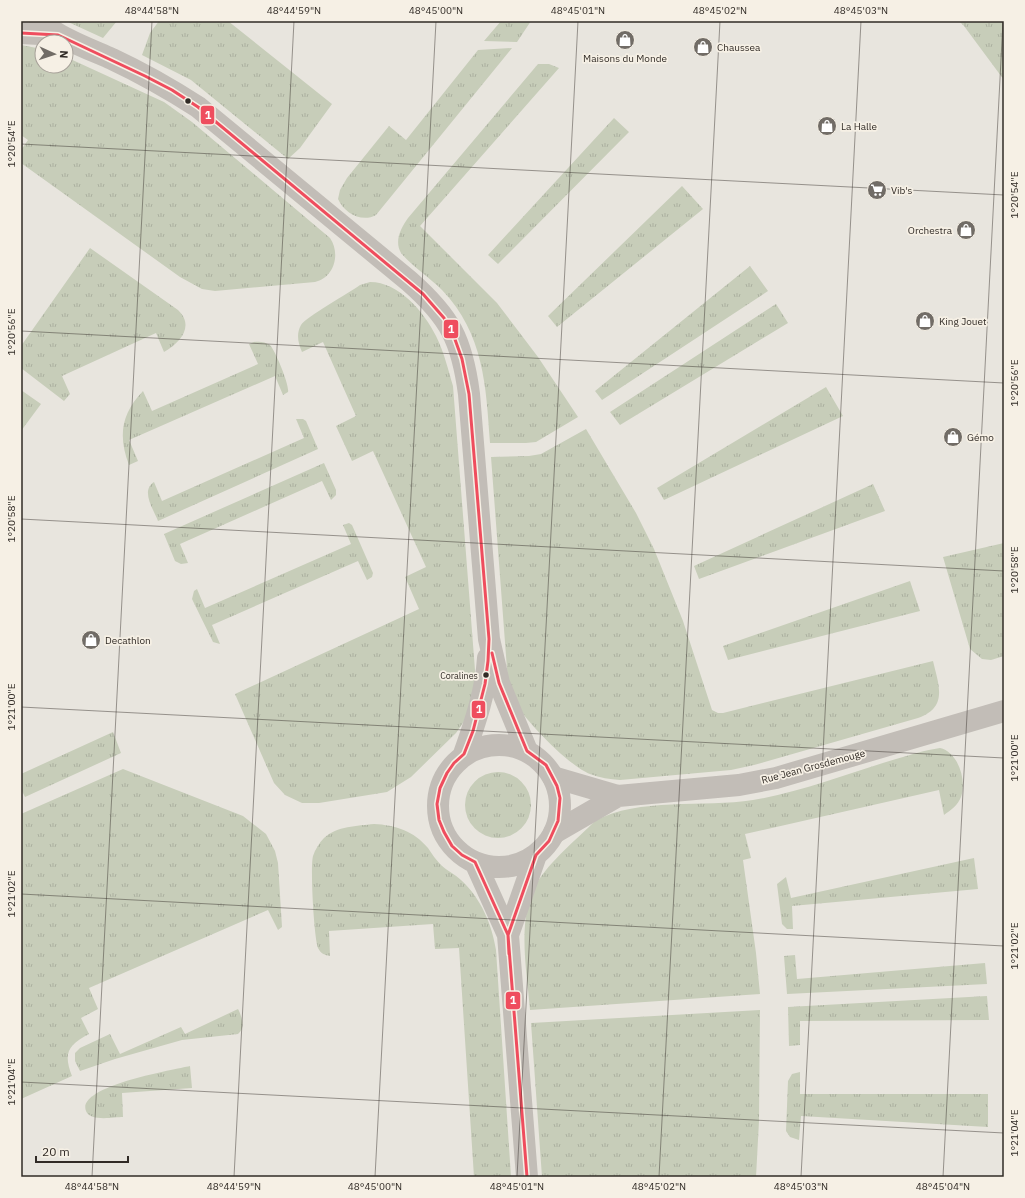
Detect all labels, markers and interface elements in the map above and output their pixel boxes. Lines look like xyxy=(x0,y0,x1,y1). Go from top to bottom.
text: 48°44'58"N xyxy=(125,4,179,17)
text: 48°44'59"N xyxy=(267,4,321,17)
text: 48°45'00"N xyxy=(409,4,463,17)
text: 48°45'01"N xyxy=(551,4,605,17)
text: 48°45'02"N xyxy=(693,4,747,17)
text: 48°45'03"N xyxy=(834,4,888,17)
shop icon: Maisons du Monde xyxy=(614,29,636,51)
north arrow xyxy=(34,34,74,74)
shop icon: Chaussea xyxy=(692,36,714,58)
place label: Chaussea xyxy=(717,41,761,54)
text: N xyxy=(57,50,71,59)
place label: Maisons du Monde xyxy=(583,52,667,65)
unlabelled marker xyxy=(183,96,193,106)
line badge: 1 xyxy=(200,105,215,125)
text: 1 xyxy=(205,108,212,122)
shop icon: La Halle xyxy=(816,115,838,137)
text: 1°20'54"E xyxy=(5,120,18,168)
place label: La Halle xyxy=(841,120,878,133)
text: 1°20'54"E xyxy=(1008,171,1021,219)
supermarket icon: Vib's xyxy=(866,179,888,201)
place label: Vib's xyxy=(891,184,913,197)
shop icon: Orchestra xyxy=(955,219,977,241)
place label: Orchestra xyxy=(908,224,953,237)
text: 1°20'56"E xyxy=(5,308,18,356)
shop icon: King Jouet xyxy=(914,310,936,332)
place label: King Jouet xyxy=(939,315,987,328)
line badge: 1 xyxy=(443,319,459,339)
text: 1 xyxy=(448,322,455,336)
text: 1°20'56"E xyxy=(1008,359,1021,407)
shop icon: Gémo xyxy=(942,426,964,448)
place label: Gémo xyxy=(967,431,994,444)
text: 1°20'58"E xyxy=(5,495,18,543)
text: 1°20'58"E xyxy=(1008,546,1021,594)
shop icon: Decathlon xyxy=(80,629,102,651)
place label: Decathlon xyxy=(105,634,151,647)
place label: Coralines xyxy=(440,670,478,681)
marker: Coralines xyxy=(481,670,491,680)
text: 1°21'00"E xyxy=(5,683,18,731)
line badge: 1 xyxy=(471,700,486,719)
text: 1 xyxy=(476,702,483,716)
text: 1°21'00"E xyxy=(1008,734,1021,782)
street label: Rue Jean Grosdemouge xyxy=(760,746,867,787)
text: 1°21'02"E xyxy=(5,870,18,918)
text: 1°21'02"E xyxy=(1008,922,1021,970)
line badge: 1 xyxy=(505,991,521,1010)
text: 1 xyxy=(510,993,517,1007)
text: 1°21'04"E xyxy=(5,1058,18,1106)
text: 1°21'04"E xyxy=(1008,1109,1021,1157)
scale bar xyxy=(36,1138,128,1164)
text: 20 m xyxy=(42,1144,70,1159)
text: 48°44'58"N xyxy=(65,1180,119,1193)
text: 48°44'59"N xyxy=(207,1180,261,1193)
text: 48°45'00"N xyxy=(348,1180,402,1193)
text: 48°45'01"N xyxy=(490,1180,544,1193)
text: 48°45'02"N xyxy=(632,1180,686,1193)
text: 48°45'03"N xyxy=(774,1180,828,1193)
text: 48°45'04"N xyxy=(916,1180,970,1193)

